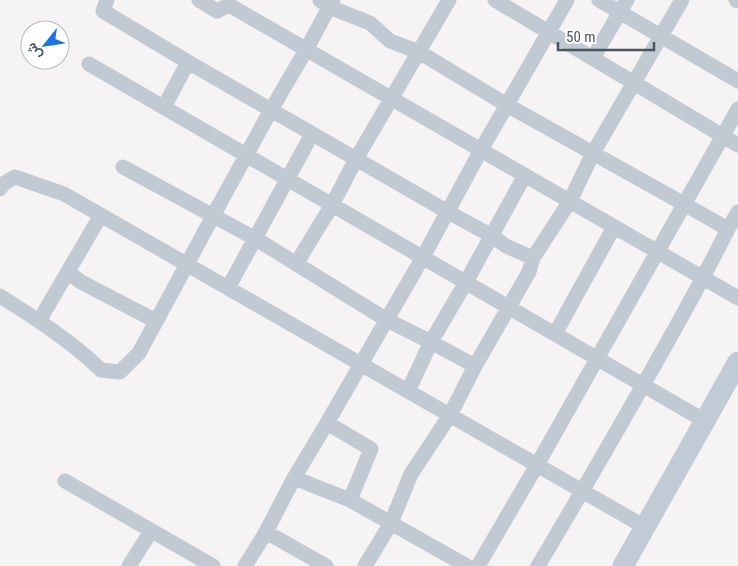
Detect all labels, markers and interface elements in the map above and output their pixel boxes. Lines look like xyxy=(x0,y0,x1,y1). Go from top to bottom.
north arrow xyxy=(20,20,70,70)
scale bar xyxy=(558,20,654,52)
text: 50 m xyxy=(566,28,596,46)
text: ش xyxy=(23,40,46,63)

